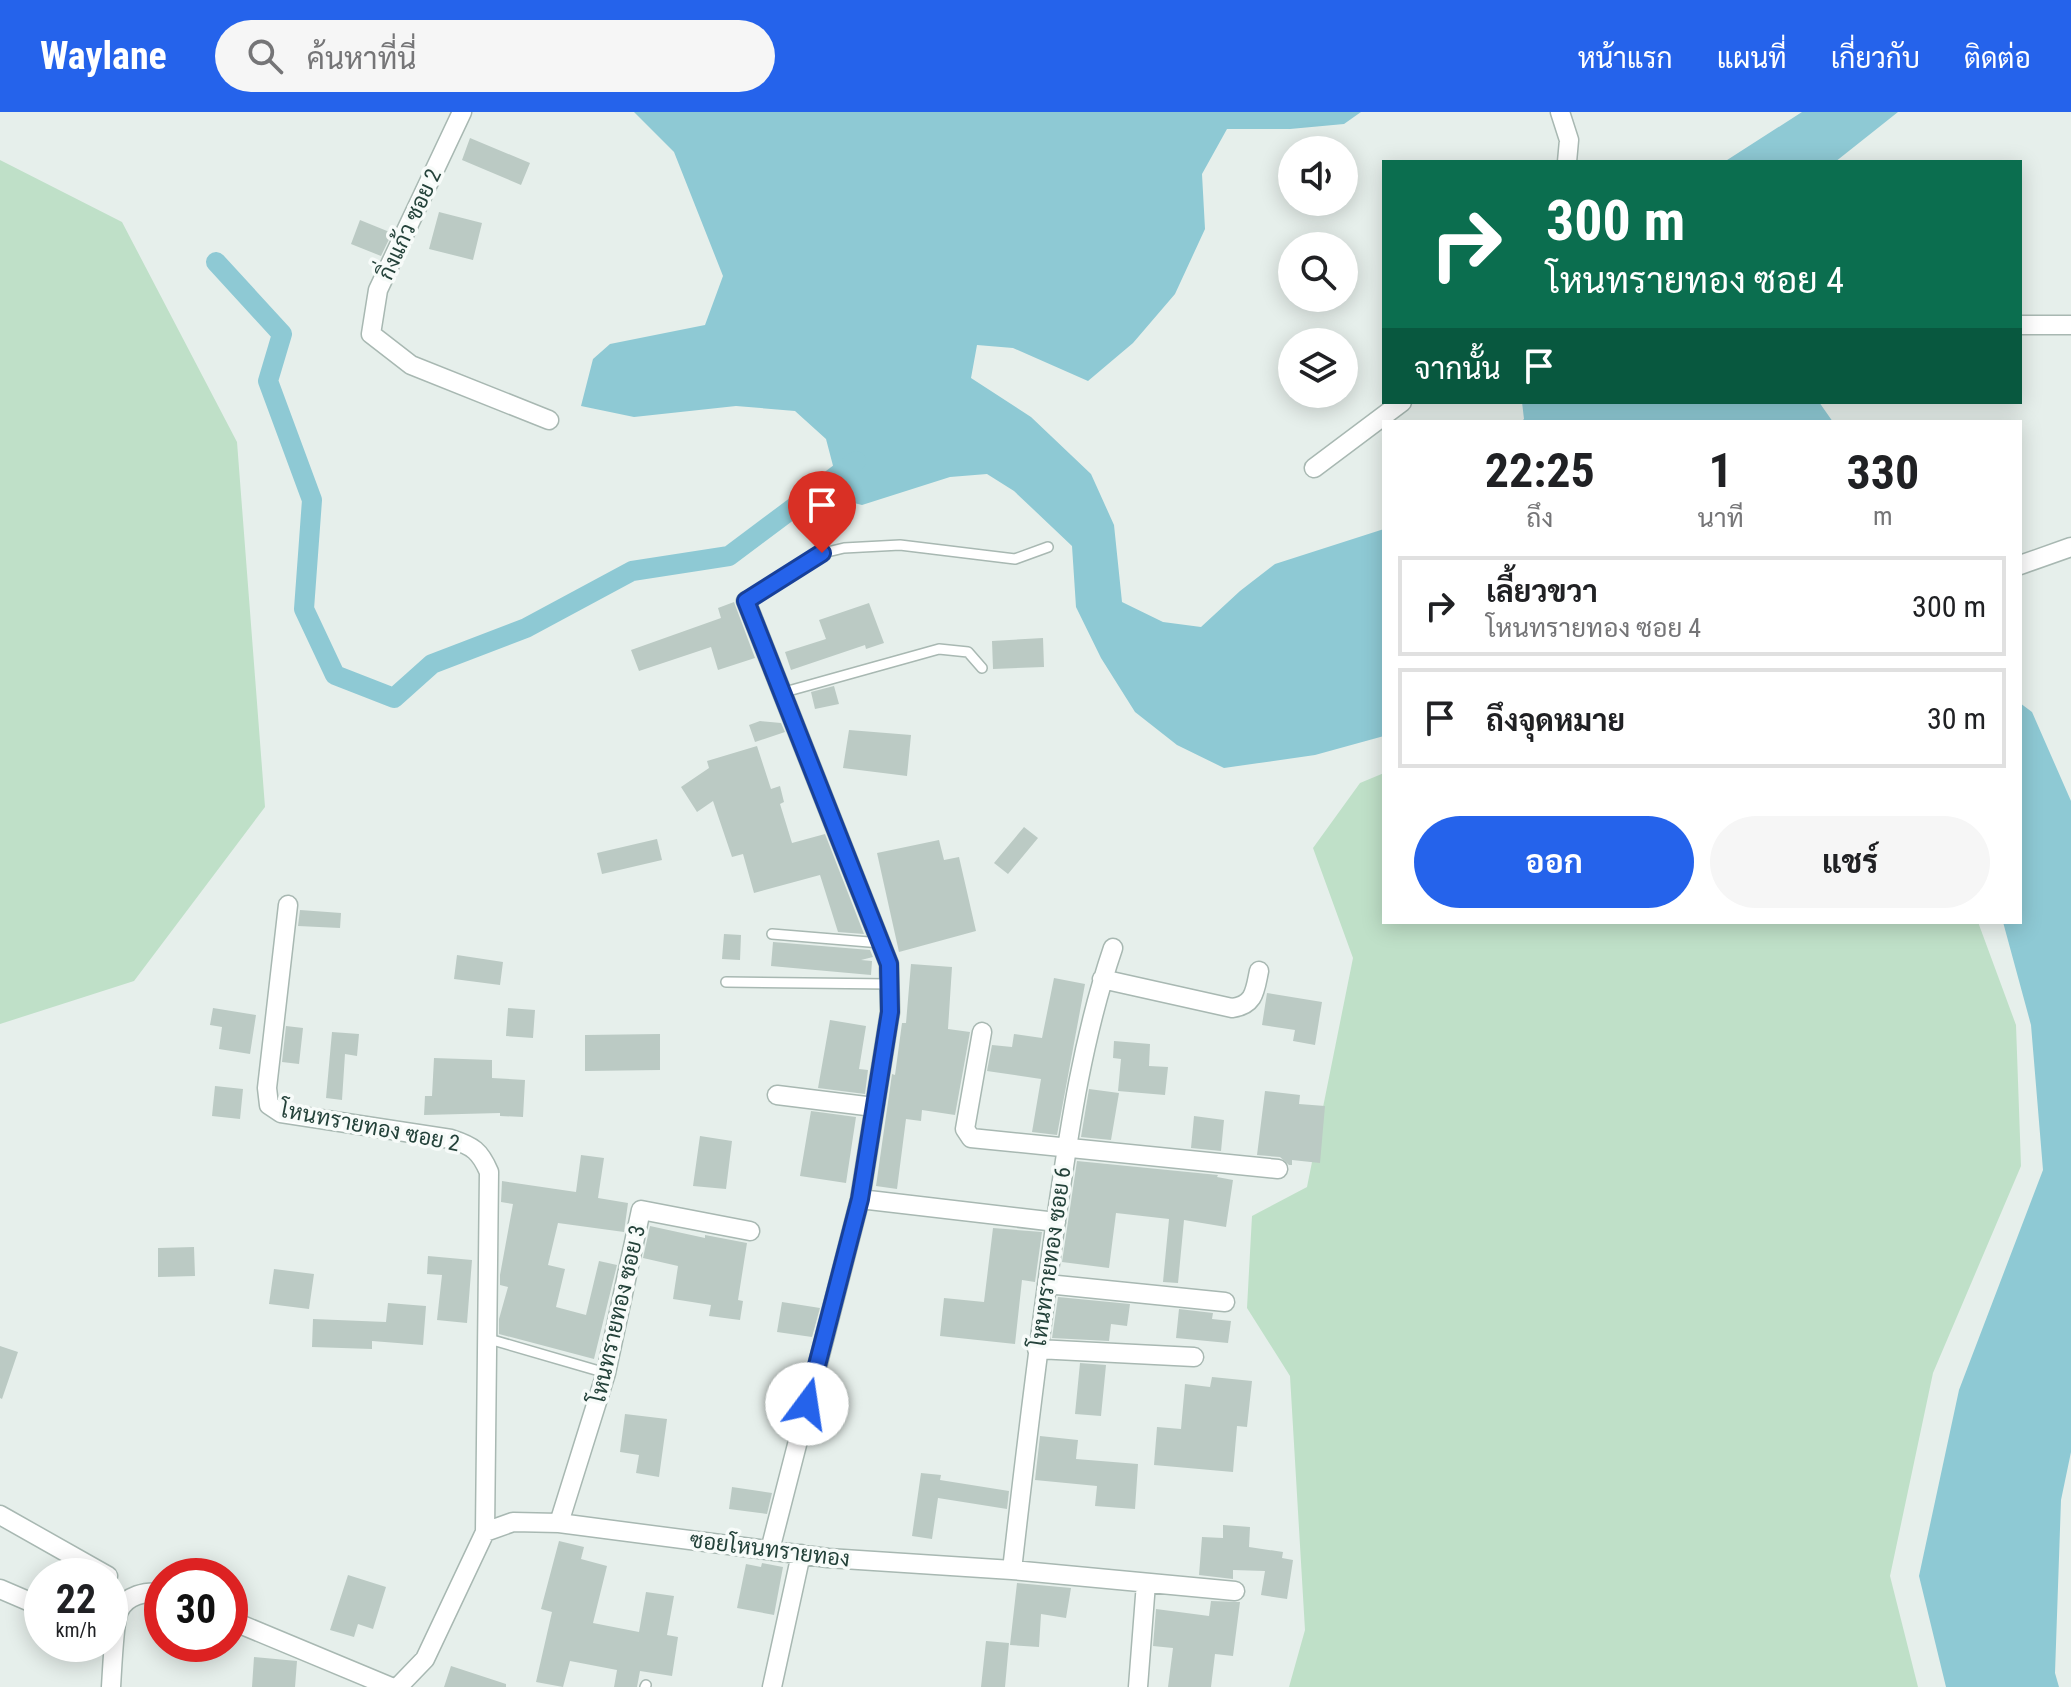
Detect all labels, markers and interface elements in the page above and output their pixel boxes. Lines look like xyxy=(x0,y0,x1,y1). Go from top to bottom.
search box xyxy=(215,20,775,92)
text: Waylane xyxy=(40,34,167,78)
icon: search xyxy=(243,34,287,78)
text: ค้นหาที่นี่ xyxy=(307,41,416,76)
text: หน้าแรก xyxy=(1578,42,1673,75)
text: แผนที่ xyxy=(1717,42,1787,75)
text: เกี่ยวกับ xyxy=(1831,42,1920,75)
text: ติดต่อ xyxy=(1964,42,2031,75)
map controls xyxy=(1278,136,1358,408)
button: sound xyxy=(1278,136,1358,216)
street label: กิ่งแก้ว ซอย 2 xyxy=(367,162,446,284)
text: 300 m xyxy=(1546,188,1685,254)
icon: right xyxy=(1414,192,1518,296)
button: search xyxy=(1278,232,1358,312)
text: โหนทรายทอง ซอย 4 xyxy=(1546,260,1844,302)
button: layers xyxy=(1278,328,1358,408)
icon: arrive xyxy=(1517,344,1561,388)
text: จากนั้น xyxy=(1414,351,1501,386)
text: 22:25 xyxy=(1485,442,1595,499)
text: 1 xyxy=(1709,442,1733,499)
text: 330 xyxy=(1846,444,1919,501)
pin xyxy=(788,471,856,553)
icon: arrive xyxy=(800,483,844,527)
text: m xyxy=(1873,501,1893,531)
text: ถึง xyxy=(1526,503,1553,533)
text: นาที xyxy=(1698,503,1744,533)
text: เลี้ยวขวา xyxy=(1486,574,1598,609)
icon: right xyxy=(1418,584,1462,628)
text: 300 m xyxy=(1912,589,1986,624)
text: โหนทรายทอง ซอย 4 xyxy=(1486,613,1701,643)
icon: arrive xyxy=(1418,696,1462,740)
text: 30 m xyxy=(1927,701,1986,736)
text: ถึงจุดหมาย xyxy=(1486,703,1625,738)
button: ออก xyxy=(1414,816,1694,908)
button: แชร์ xyxy=(1710,816,1990,908)
street label: โหนทรายทอง ซอย 2 xyxy=(277,1095,462,1156)
street label: โหนทรายทอง ซอย 6 xyxy=(1023,1165,1076,1350)
street label: โหนทรายทอง ซอย 3 xyxy=(583,1222,650,1407)
position arrow xyxy=(765,1362,849,1446)
street label: ซอยโหนทรายทอง xyxy=(688,1525,852,1572)
speed limit sign: 30 xyxy=(144,1558,248,1662)
text: 22 xyxy=(56,1576,96,1623)
text: km/h xyxy=(55,1618,97,1642)

